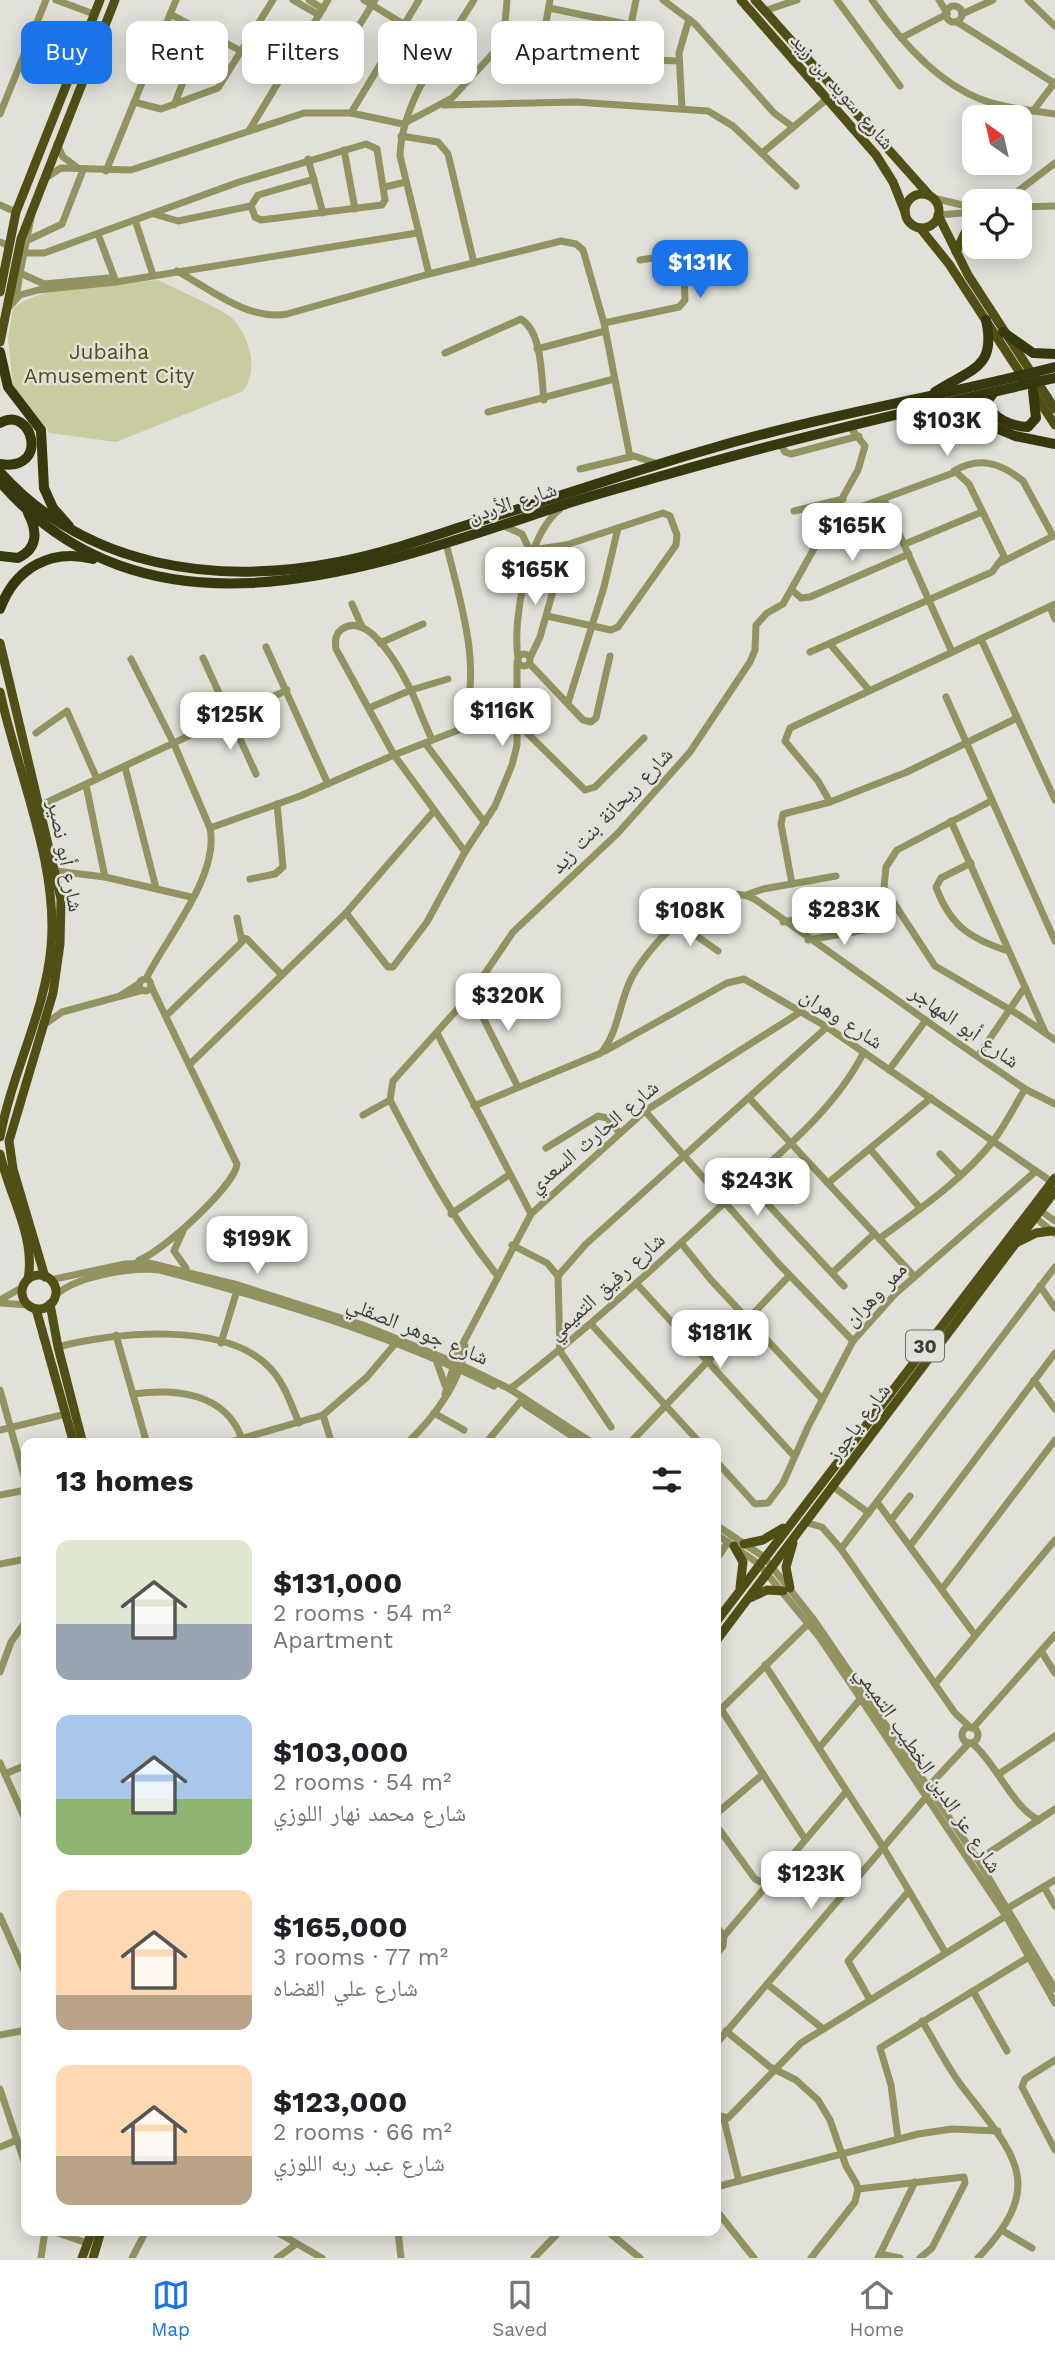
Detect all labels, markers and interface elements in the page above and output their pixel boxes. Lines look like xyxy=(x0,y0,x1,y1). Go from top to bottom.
chip: Buy xyxy=(21,21,112,84)
chip: Rent xyxy=(126,21,228,84)
chip: Filters xyxy=(242,21,364,84)
chip: New xyxy=(378,21,477,84)
chip: Apartment xyxy=(491,21,664,84)
street label: شارع سويد بن زيد xyxy=(785,28,900,155)
north arrow xyxy=(962,105,1032,175)
map controls xyxy=(962,105,1032,259)
button: locate xyxy=(962,189,1032,259)
pin: $131K xyxy=(651,240,749,300)
text: $131K xyxy=(668,249,732,276)
park label: Jubaiha Amusement City xyxy=(24,339,194,388)
pin: $103K xyxy=(898,398,996,458)
text: $103K xyxy=(913,407,981,434)
street label: شارع الأردن xyxy=(464,476,560,529)
pin: $165K xyxy=(803,504,901,563)
text: $165K xyxy=(818,512,886,539)
pin: $165K xyxy=(486,548,584,607)
text: $165K xyxy=(501,556,569,583)
pin: $116K xyxy=(453,688,551,748)
pin: $125K xyxy=(181,692,279,752)
text: $116K xyxy=(470,697,534,724)
text: $125K xyxy=(196,701,264,728)
street label: شارع ريحانة بنت زيد xyxy=(544,742,678,879)
street label: شارع أبو نصير xyxy=(42,797,89,914)
pin: $108K xyxy=(641,888,739,948)
pin: $283K xyxy=(795,888,893,947)
text: $283K xyxy=(808,896,880,923)
text: $108K xyxy=(655,897,725,924)
pin: $320K xyxy=(459,974,557,1033)
street label: شارع أبو المهاجر xyxy=(904,978,1025,1074)
text: $320K xyxy=(472,982,544,1009)
street label: شارع وهران xyxy=(795,982,888,1055)
street label: شارع الحارث السعدي xyxy=(523,1074,666,1201)
pin: $243K xyxy=(708,1158,806,1218)
text: $243K xyxy=(721,1167,793,1194)
pin: $199K xyxy=(208,1216,306,1276)
text: $199K xyxy=(223,1225,291,1252)
street label: شارع رفيق التميمي xyxy=(542,1227,672,1348)
street label: ممر وهران xyxy=(838,1256,912,1332)
street label: شارع جوهر الصقلي xyxy=(342,1290,492,1374)
pin: $181K xyxy=(671,1310,769,1370)
text: $181K xyxy=(688,1319,752,1346)
road number: 30 xyxy=(906,1330,944,1362)
street label: شارع ياجوز xyxy=(820,1378,896,1467)
icon: filters xyxy=(648,1461,686,1499)
text: 13 homes xyxy=(56,1463,193,1498)
text: $131,000 xyxy=(273,1565,402,1600)
icon: home xyxy=(112,1568,196,1652)
text: 2 rooms · 54 m² xyxy=(273,1600,451,1627)
text: Apartment xyxy=(273,1627,393,1654)
street label: شارع عز الدين الخطيب التميمي xyxy=(847,1661,1008,1880)
text: $103,000 xyxy=(273,1734,408,1769)
icon: home xyxy=(112,1743,196,1827)
text: 2 rooms · 54 m² xyxy=(273,1769,451,1796)
text: شارع محمد نهار اللوزي xyxy=(273,1800,466,1827)
pin: $123K xyxy=(762,1852,860,1911)
text: $123K xyxy=(777,1860,845,1887)
text: $165,000 xyxy=(273,1909,408,1944)
icon: home xyxy=(112,1918,196,2002)
text: 3 rooms · 77 m² xyxy=(273,1944,448,1971)
text: شارع علي القضاه xyxy=(273,1975,418,2002)
text: $123,000 xyxy=(273,2084,407,2119)
icon: home xyxy=(112,2093,196,2177)
text: 2 rooms · 66 m² xyxy=(273,2119,452,2146)
text: شارع عبد ربه اللوزي xyxy=(273,2150,445,2177)
tab: Map xyxy=(151,2276,190,2341)
tab: Saved xyxy=(492,2276,547,2341)
tab: Home xyxy=(850,2276,904,2341)

